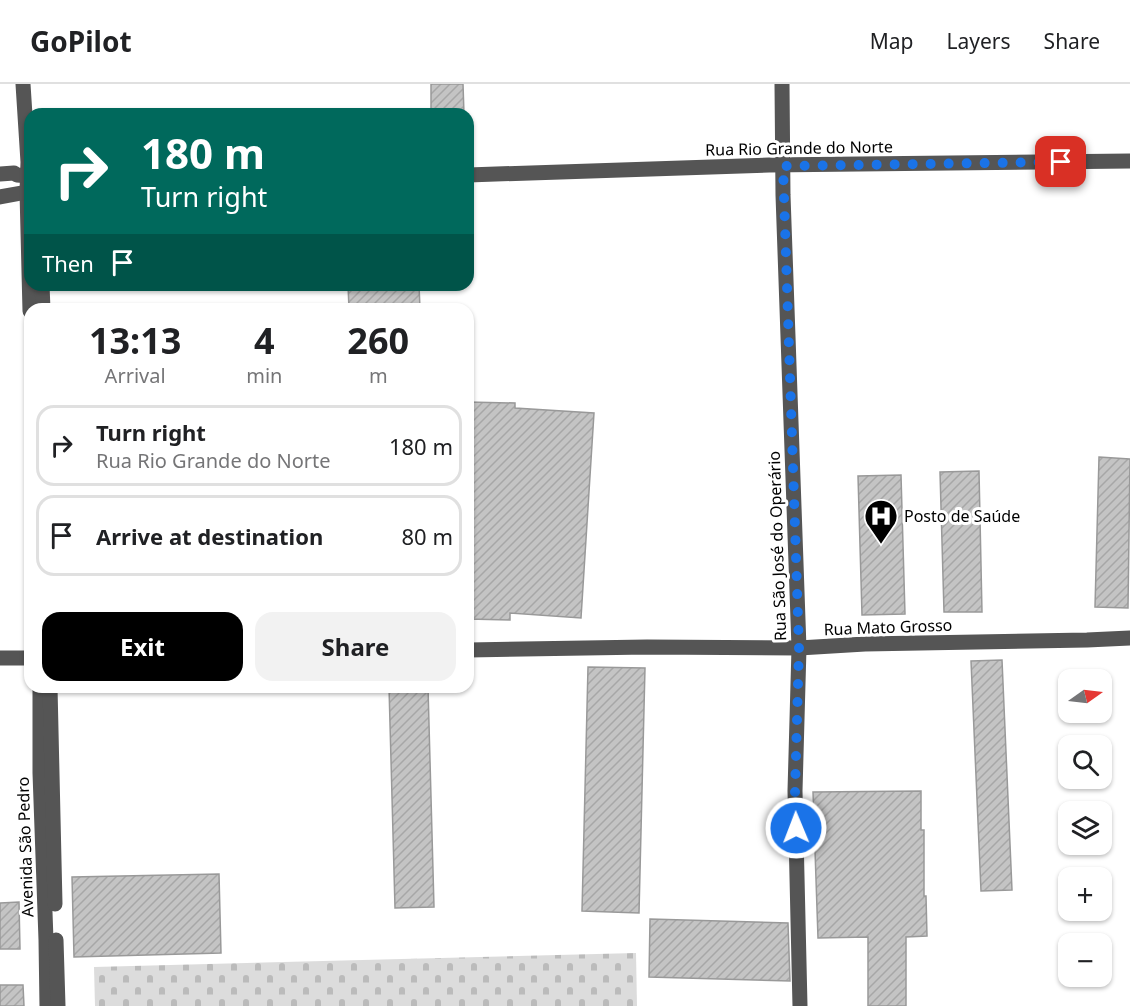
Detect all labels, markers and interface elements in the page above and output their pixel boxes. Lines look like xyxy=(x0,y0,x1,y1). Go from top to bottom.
text: GoPilot xyxy=(30,22,132,60)
text: Map xyxy=(870,27,914,55)
text: Layers xyxy=(947,27,1011,55)
text: Share xyxy=(1044,27,1100,55)
text: 180 m xyxy=(141,124,265,181)
icon: right xyxy=(42,132,120,210)
street label: Rua Rio Grande do Norte xyxy=(705,135,893,161)
pin xyxy=(1035,136,1086,187)
icon: arrive xyxy=(1044,145,1077,178)
text: Turn right xyxy=(141,178,267,215)
icon: arrive xyxy=(106,246,139,279)
text: Then xyxy=(42,248,94,278)
text: 13:13 xyxy=(89,316,181,365)
text: 4 xyxy=(254,316,275,365)
text: 260 xyxy=(347,316,409,365)
text: Arrival xyxy=(105,362,166,389)
text: min xyxy=(246,362,282,389)
text: m xyxy=(369,362,388,389)
text: Turn right xyxy=(96,417,206,447)
icon: right xyxy=(45,429,78,462)
text: 180 m xyxy=(389,431,453,461)
text: Rua Rio Grande do Norte xyxy=(96,447,331,474)
street label: Rua São José do Operário xyxy=(763,451,791,641)
hospital icon: Posto de Saúde xyxy=(863,498,899,545)
place label: Posto de Saúde xyxy=(904,505,1020,527)
icon: arrive xyxy=(45,519,78,552)
text: Arrive at destination xyxy=(96,521,323,551)
text: 80 m xyxy=(402,521,453,551)
button: Exit xyxy=(42,612,243,681)
button: Share xyxy=(255,612,456,681)
street label: Rua Mato Grosso xyxy=(823,614,953,640)
north arrow xyxy=(1058,669,1112,723)
map controls xyxy=(1058,669,1112,987)
button: search xyxy=(1058,735,1112,789)
street label: Avenida São Pedro xyxy=(12,776,38,918)
position arrow xyxy=(764,796,828,860)
button: layers xyxy=(1058,801,1112,855)
button: + xyxy=(1058,867,1112,921)
button: − xyxy=(1058,933,1112,987)

